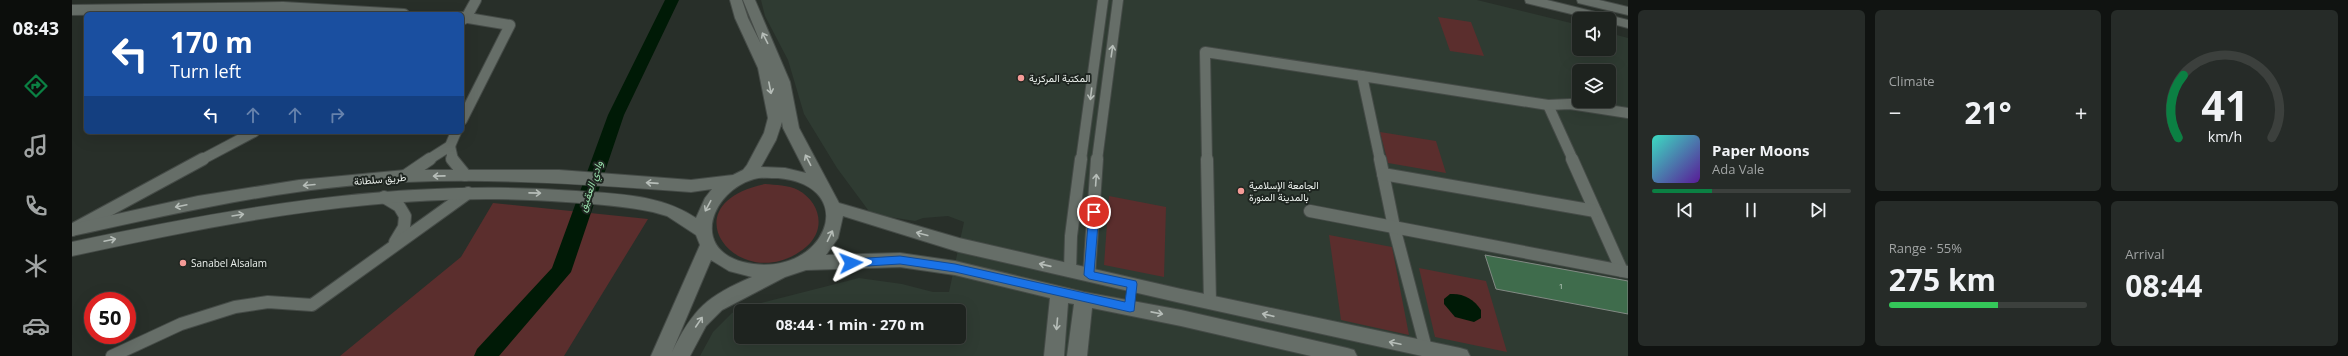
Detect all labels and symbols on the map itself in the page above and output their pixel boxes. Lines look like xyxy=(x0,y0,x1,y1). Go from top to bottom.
one-way arrow xyxy=(761,32,768,44)
one-way arrow xyxy=(1108,45,1116,58)
place label: المكتبة المركزية xyxy=(1029,71,1090,85)
marker: المكتبة المركزية xyxy=(1016,73,1026,83)
one-way arrow xyxy=(767,81,775,94)
one-way arrow xyxy=(1087,87,1094,100)
one-way arrow xyxy=(804,154,811,166)
water label: وادي العقيق xyxy=(574,158,608,214)
street label: طريق سلطانة xyxy=(353,170,407,188)
one-way arrow xyxy=(433,172,446,180)
one-way arrow xyxy=(1093,174,1100,187)
place label: الجامعة الإسلامية بالمدينة المنورة xyxy=(1249,178,1319,204)
one-way arrow xyxy=(646,180,659,187)
one-way arrow xyxy=(303,181,316,189)
marker: الجامعة الإسلامية بالمدينة المنورة xyxy=(1236,186,1246,196)
one-way arrow xyxy=(528,189,541,197)
pin xyxy=(1077,195,1111,229)
one-way arrow xyxy=(704,200,712,212)
one-way arrow xyxy=(175,203,188,211)
one-way arrow xyxy=(231,211,244,219)
one-way arrow xyxy=(827,230,834,242)
one-way arrow xyxy=(915,230,928,238)
one-way arrow xyxy=(103,236,116,244)
position arrow xyxy=(830,242,872,284)
place label: Sanabel Alsalam xyxy=(191,256,267,270)
marker: Sanabel Alsalam xyxy=(178,258,188,268)
one-way arrow xyxy=(1039,261,1052,269)
house number: 1 xyxy=(1559,280,1563,291)
speed limit sign: 50 xyxy=(84,292,136,344)
one-way arrow xyxy=(1150,310,1163,318)
one-way arrow xyxy=(1262,311,1275,319)
one-way arrow xyxy=(696,316,704,328)
one-way arrow xyxy=(1054,318,1061,331)
one-way arrow xyxy=(1389,338,1402,346)

